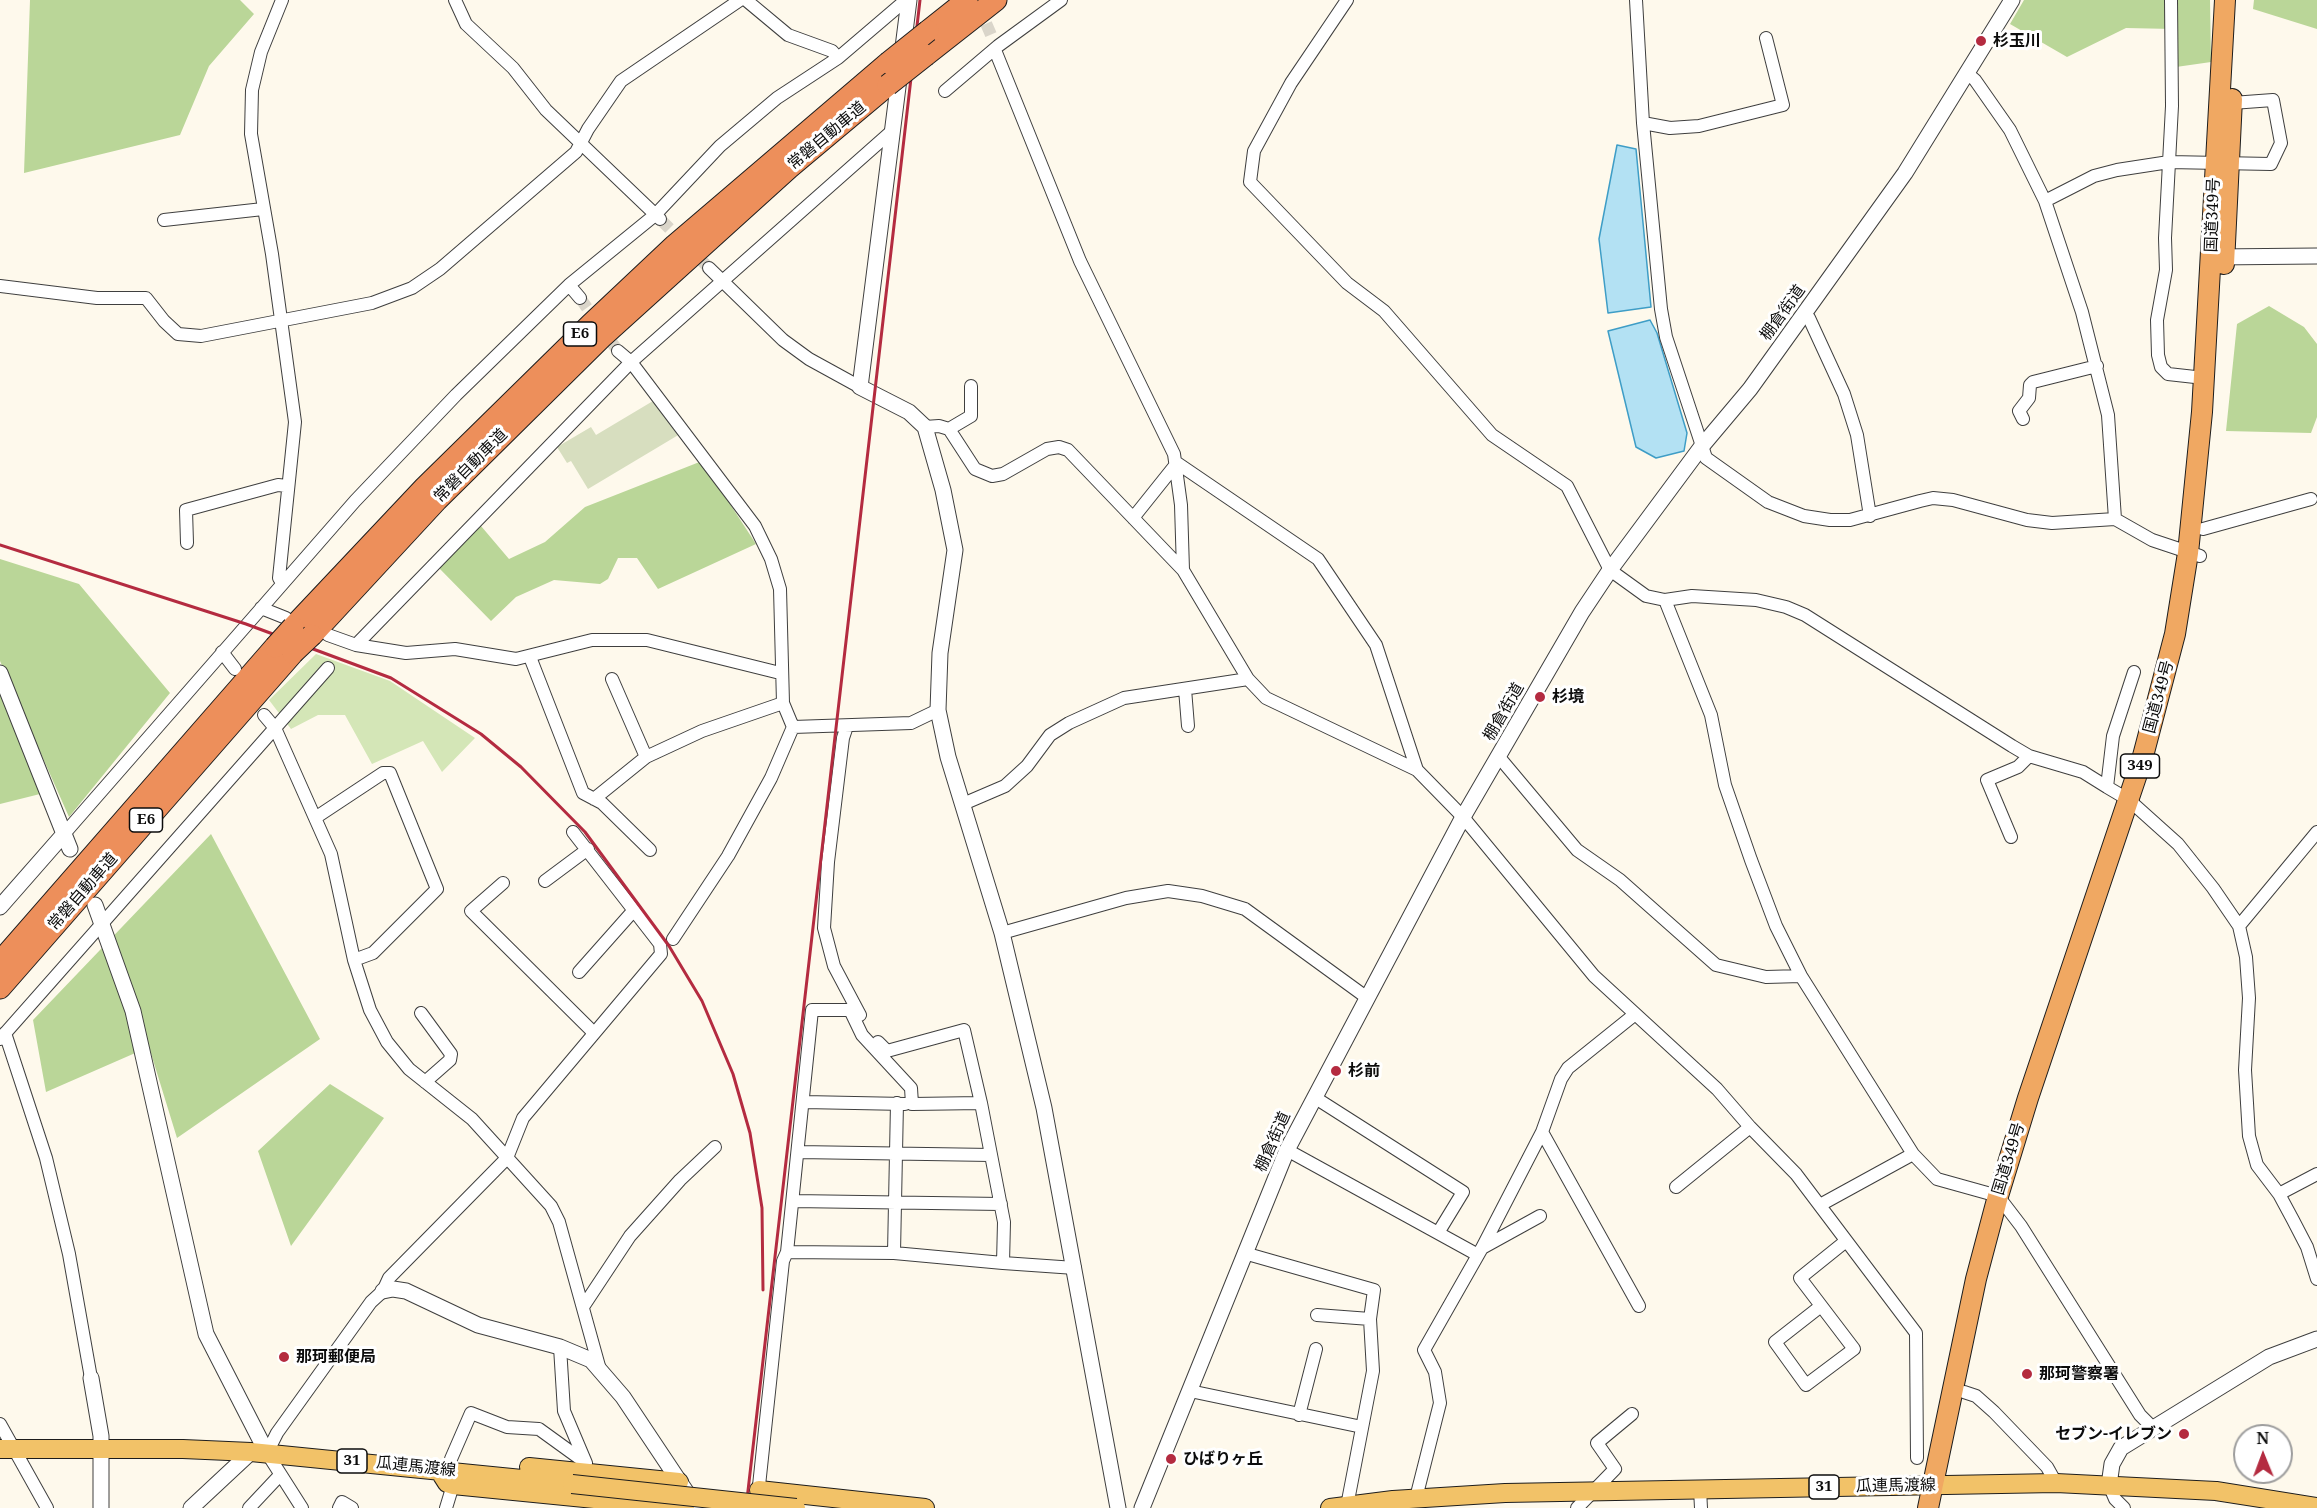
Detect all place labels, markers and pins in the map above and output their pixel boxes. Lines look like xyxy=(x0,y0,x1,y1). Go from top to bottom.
place label: 杉玉川 xyxy=(1993,31,2041,51)
marker: 杉玉川 xyxy=(1974,34,1988,48)
place label: 杉境 xyxy=(1552,687,1584,707)
marker: 杉境 xyxy=(1533,690,1547,704)
place label: 杉前 xyxy=(1348,1061,1380,1081)
marker: 杉前 xyxy=(1329,1064,1343,1078)
place label: 那珂郵便局 xyxy=(296,1347,376,1367)
marker: 那珂郵便局 xyxy=(277,1350,291,1364)
place label: 那珂警察署 xyxy=(2039,1364,2119,1384)
marker: 那珂警察署 xyxy=(2020,1367,2034,1381)
place label: セブン-イレブン xyxy=(2055,1424,2172,1444)
marker: セブン-イレブン xyxy=(2177,1427,2191,1441)
place label: ひばりヶ丘 xyxy=(1183,1449,1263,1469)
marker: ひばりヶ丘 xyxy=(1164,1452,1178,1466)

